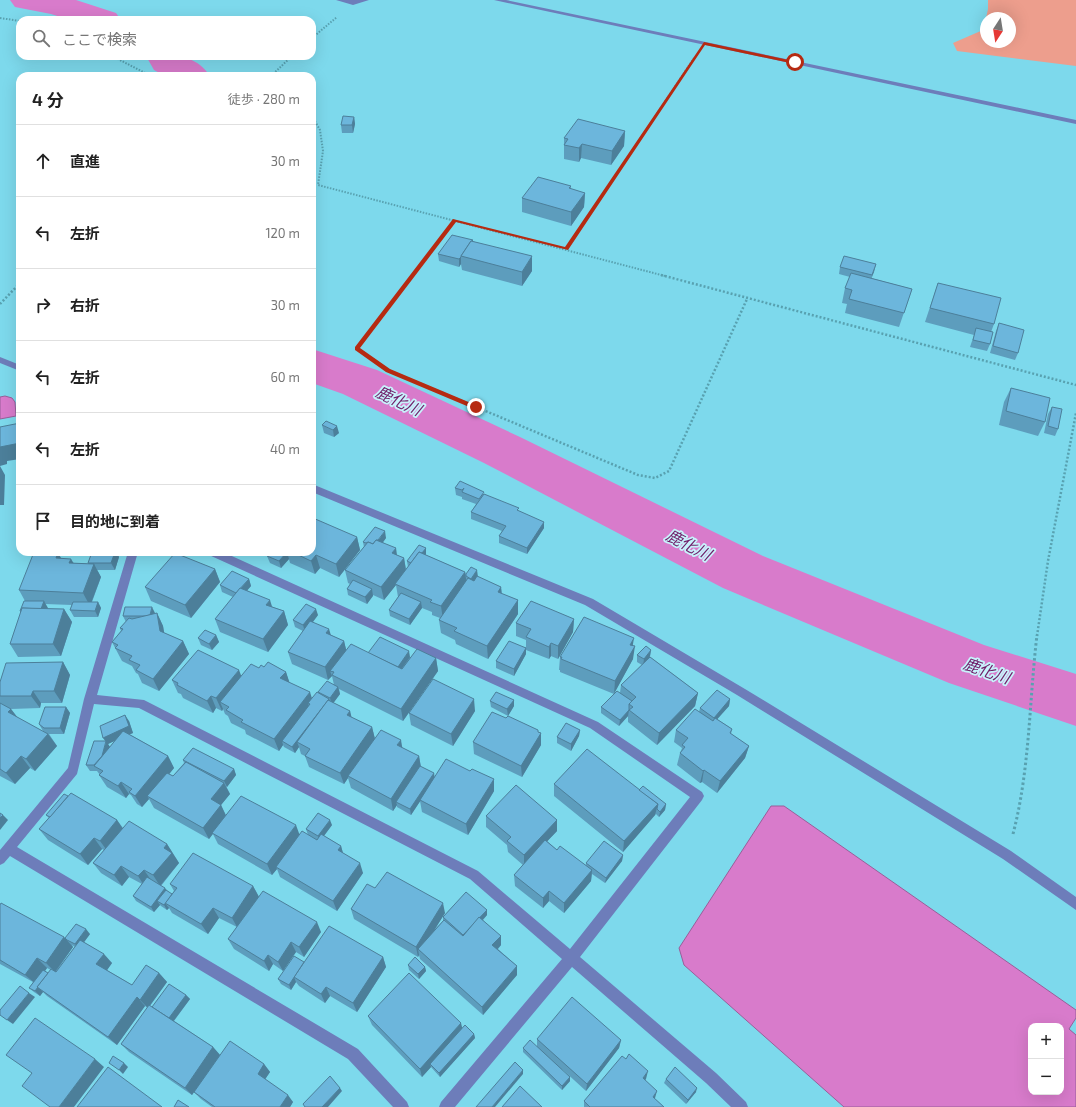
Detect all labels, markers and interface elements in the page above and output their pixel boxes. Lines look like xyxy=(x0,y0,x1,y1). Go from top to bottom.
north arrow xyxy=(980,12,1016,48)
search box xyxy=(16,16,316,60)
icon: search xyxy=(30,27,52,49)
text: ここで検索 xyxy=(62,30,137,48)
route start xyxy=(786,53,804,71)
text: 4 分 xyxy=(32,89,64,109)
text: 徒歩 · 280 m xyxy=(228,91,300,107)
icon: ahead xyxy=(32,150,54,172)
text: 直進 xyxy=(70,152,100,170)
text: 30 m xyxy=(271,153,300,169)
icon: left xyxy=(32,222,54,244)
text: 左折 xyxy=(70,224,100,242)
text: 120 m xyxy=(265,225,300,241)
icon: right xyxy=(32,294,54,316)
text: 右折 xyxy=(70,296,100,314)
text: 30 m xyxy=(271,297,300,313)
icon: left xyxy=(32,366,54,388)
text: 左折 xyxy=(70,368,100,386)
text: 60 m xyxy=(270,369,300,385)
water label: 鹿化川 xyxy=(373,381,427,420)
route end xyxy=(467,398,485,416)
icon: left xyxy=(32,438,54,460)
text: 左折 xyxy=(70,440,100,458)
text: 40 m xyxy=(270,441,300,457)
icon: arrive xyxy=(32,510,54,532)
text: 目的地に到着 xyxy=(70,512,160,530)
water label: 鹿化川 xyxy=(663,525,716,564)
water label: 鹿化川 xyxy=(961,653,1015,687)
map controls xyxy=(1028,1023,1064,1095)
button: + xyxy=(1028,1023,1064,1059)
button: − xyxy=(1028,1059,1064,1095)

